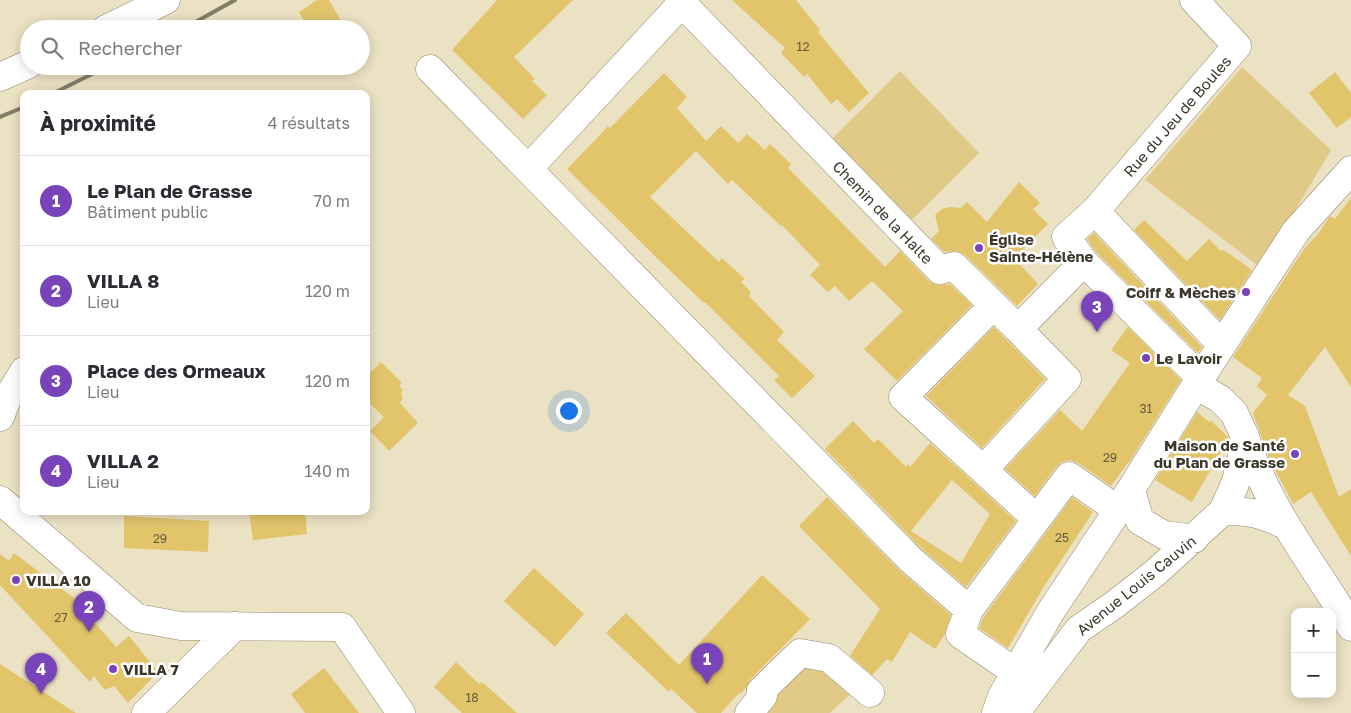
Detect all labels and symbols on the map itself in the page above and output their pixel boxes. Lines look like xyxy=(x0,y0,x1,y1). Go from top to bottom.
house number: 12 xyxy=(797,39,809,54)
street label: Rue du Jeu de Boules xyxy=(1120,52,1234,180)
street label: Chemin de la Halte xyxy=(829,157,937,267)
place label: Église Sainte-Hélène xyxy=(989,230,1094,265)
marker: Église Sainte-Hélène xyxy=(973,242,985,254)
place label: Coiff & Mèches xyxy=(1126,283,1236,301)
marker: Coiff & Mèches xyxy=(1240,286,1252,298)
pin: 3 xyxy=(1081,291,1113,332)
place label: Le Lavoir xyxy=(1156,349,1222,367)
marker: Le Lavoir xyxy=(1140,352,1152,364)
your location xyxy=(556,398,582,424)
house number: 31 xyxy=(1140,401,1153,416)
place label: Maison de Santé du Plan de Grasse xyxy=(1154,436,1285,471)
marker: Maison de Santé du Plan de Grasse xyxy=(1289,448,1301,460)
house number: 29 xyxy=(1103,450,1117,465)
house number: 25 xyxy=(1055,530,1069,545)
house number: 29 xyxy=(153,531,167,546)
street label: Avenue Louis Cauvin xyxy=(1073,531,1199,639)
place label: VILLA 10 xyxy=(26,571,91,589)
marker: VILLA 10 xyxy=(10,574,22,586)
pin: 2 xyxy=(73,591,105,632)
house number: 27 xyxy=(54,610,68,625)
pin: 1 xyxy=(691,643,723,684)
pin: 4 xyxy=(25,653,57,694)
place label: VILLA 7 xyxy=(123,660,179,678)
marker: VILLA 7 xyxy=(107,663,119,675)
house number: 18 xyxy=(465,690,479,705)

